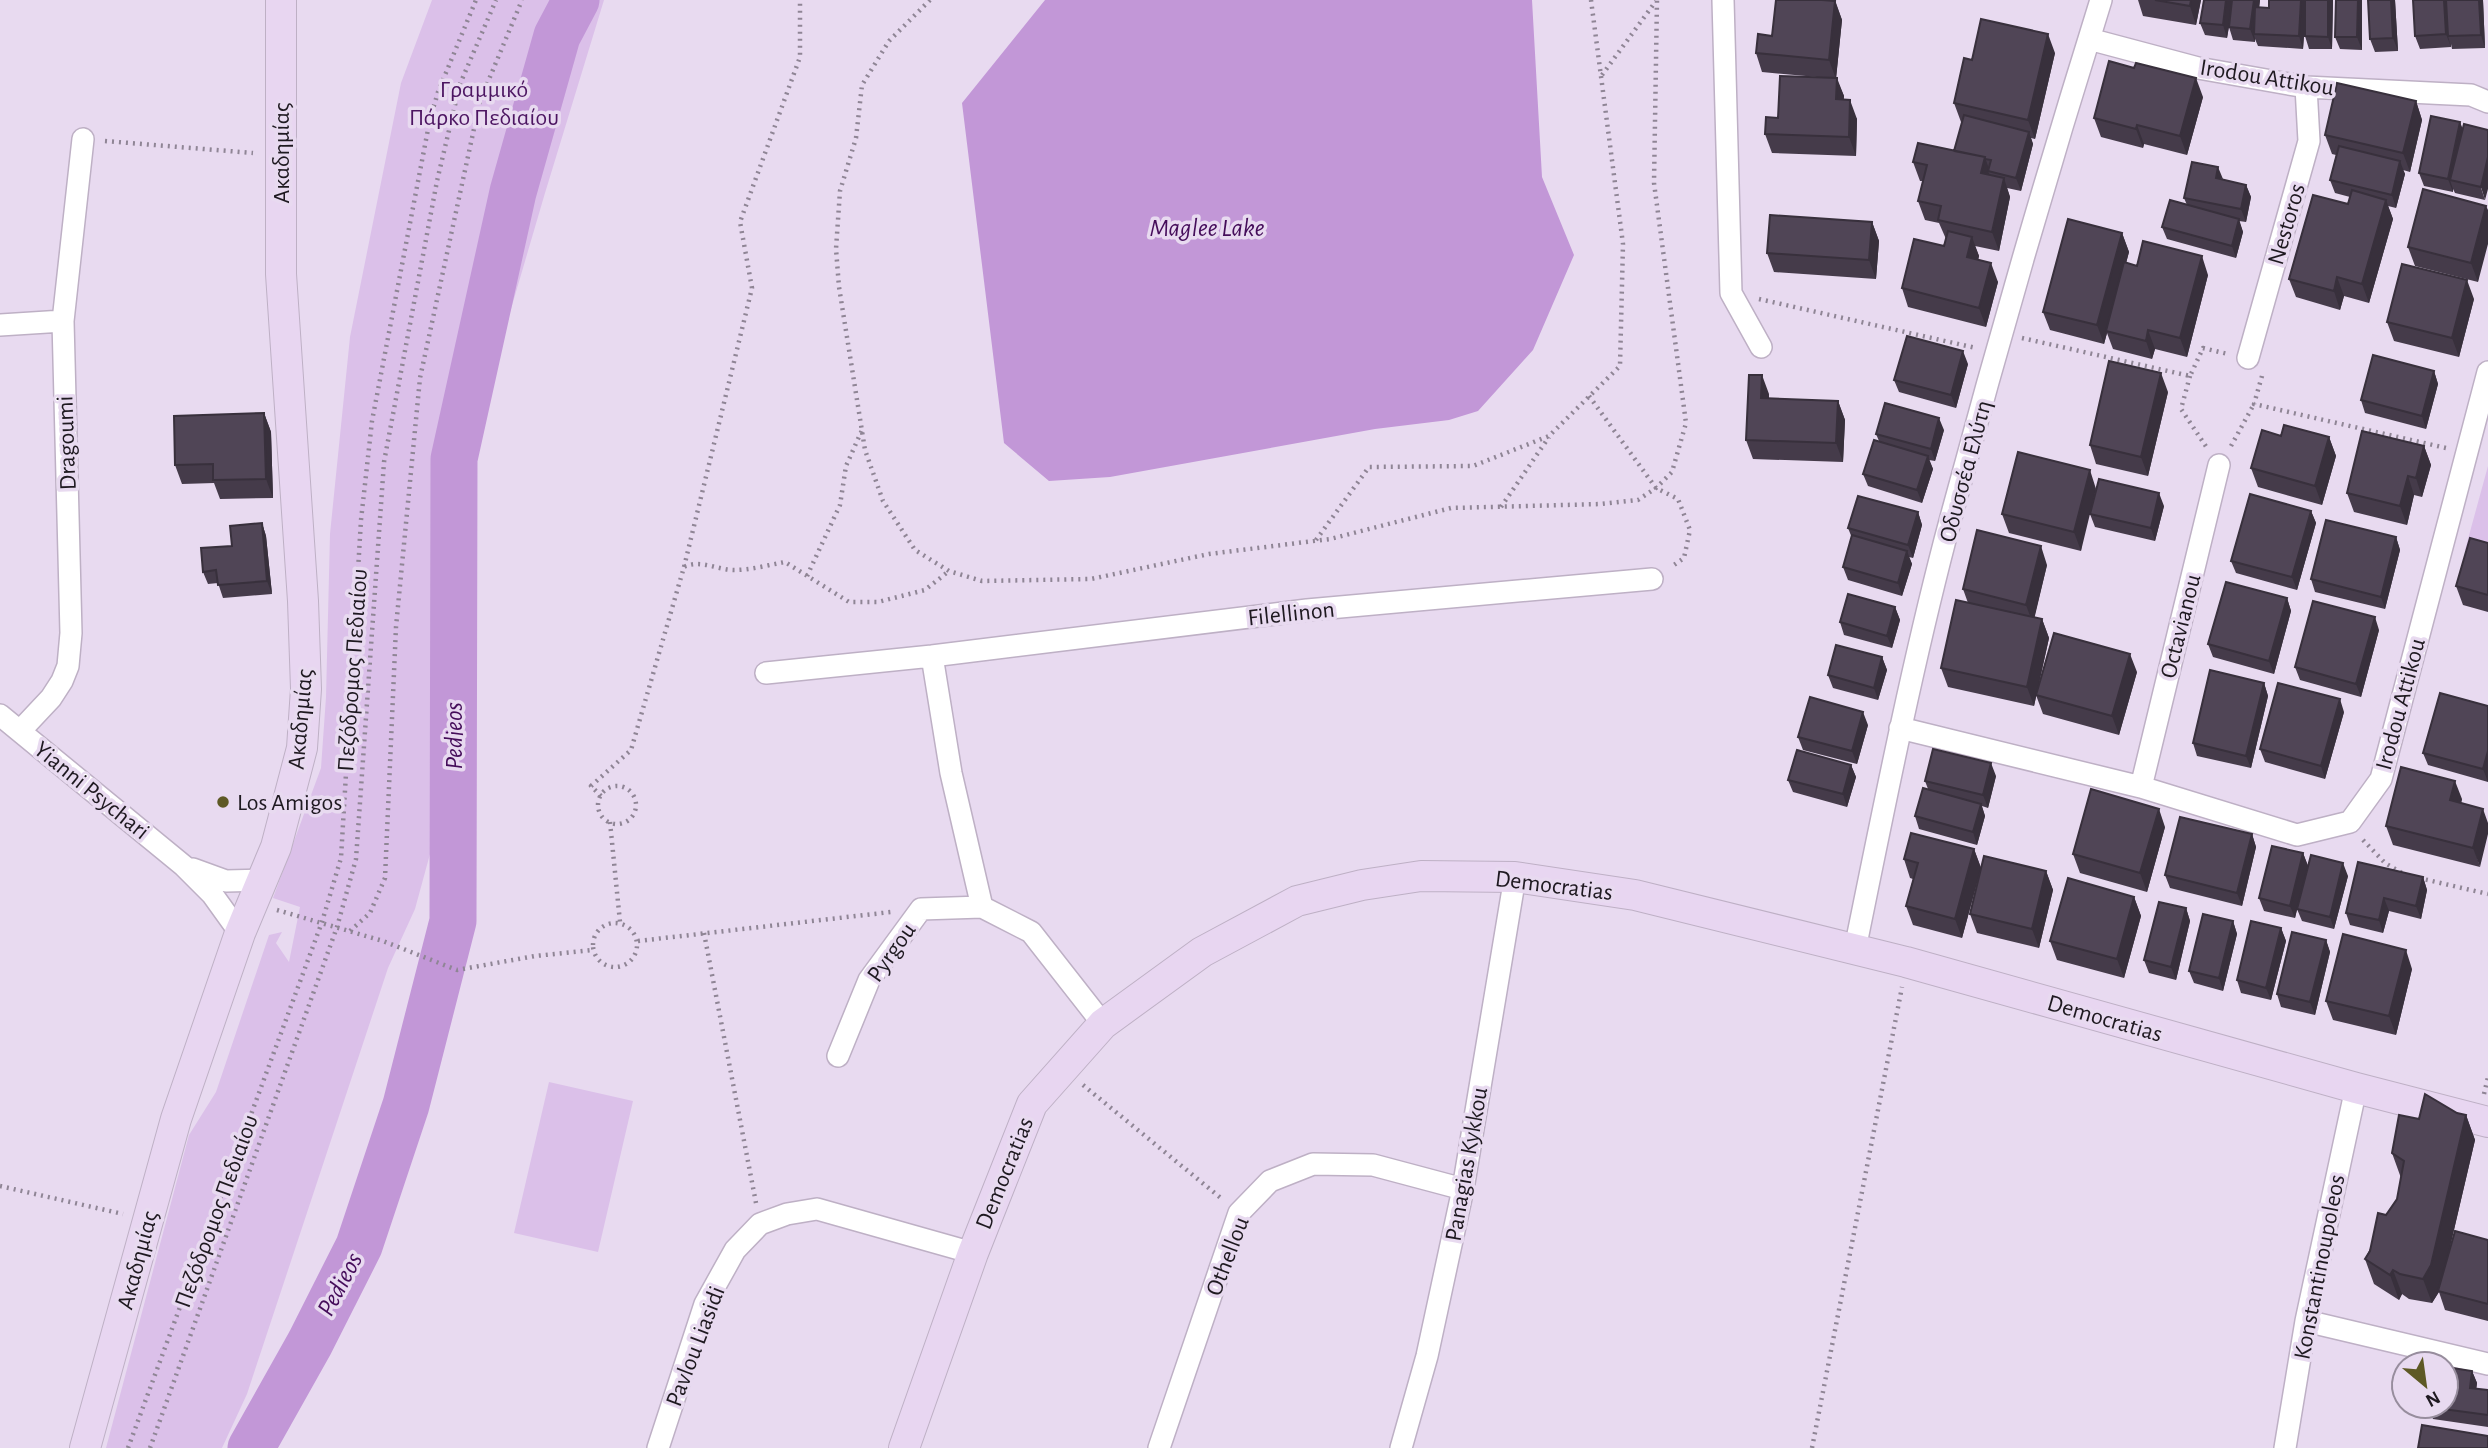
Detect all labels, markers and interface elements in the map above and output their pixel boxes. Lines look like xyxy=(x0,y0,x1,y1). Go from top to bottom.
street label: Irodou Attikou xyxy=(2198,56,2335,100)
park label: Γραμμικό Πάρκο Πεδιαίου xyxy=(409,78,559,130)
street label: Ακαδημίας xyxy=(270,103,294,203)
street label: Nestoros xyxy=(2264,181,2310,268)
water label: Maglee Lake xyxy=(1150,215,1265,241)
street label: Dragoumi xyxy=(53,395,81,491)
street label: Οδυσσέα Ελύτη xyxy=(1936,398,1996,545)
street label: Πεζόδρομος Πεδιαίου xyxy=(334,568,372,772)
street label: Octavianou xyxy=(2156,572,2205,681)
street label: Filellinon xyxy=(1246,598,1336,630)
street label: Irodou Attikou xyxy=(2372,636,2430,773)
street label: Ακαδημίας xyxy=(285,668,317,770)
water label: Pedieos xyxy=(441,702,467,770)
street label: Yianni Psychari xyxy=(29,737,153,844)
place label: Los Amigos xyxy=(237,791,342,815)
marker: Los Amigos xyxy=(215,794,231,810)
street label: Democratias xyxy=(1494,867,1614,905)
street label: Pyrgou xyxy=(863,919,921,987)
street label: Democratias xyxy=(2044,991,2165,1047)
street label: Panagias Kykkou xyxy=(1442,1085,1492,1243)
street label: Πεζόδρομος Πεδιαίου xyxy=(171,1112,263,1311)
street label: Democratias xyxy=(972,1114,1038,1233)
street label: Konstantinoupoleos xyxy=(2290,1173,2350,1362)
street label: Ακαδημίας xyxy=(113,1208,163,1312)
street label: Othellou xyxy=(1202,1214,1254,1299)
water label: Pedieos xyxy=(313,1249,367,1320)
street label: Pavlou Liasidi xyxy=(662,1283,730,1410)
north arrow xyxy=(2390,1350,2460,1420)
text: N xyxy=(2422,1387,2443,1410)

